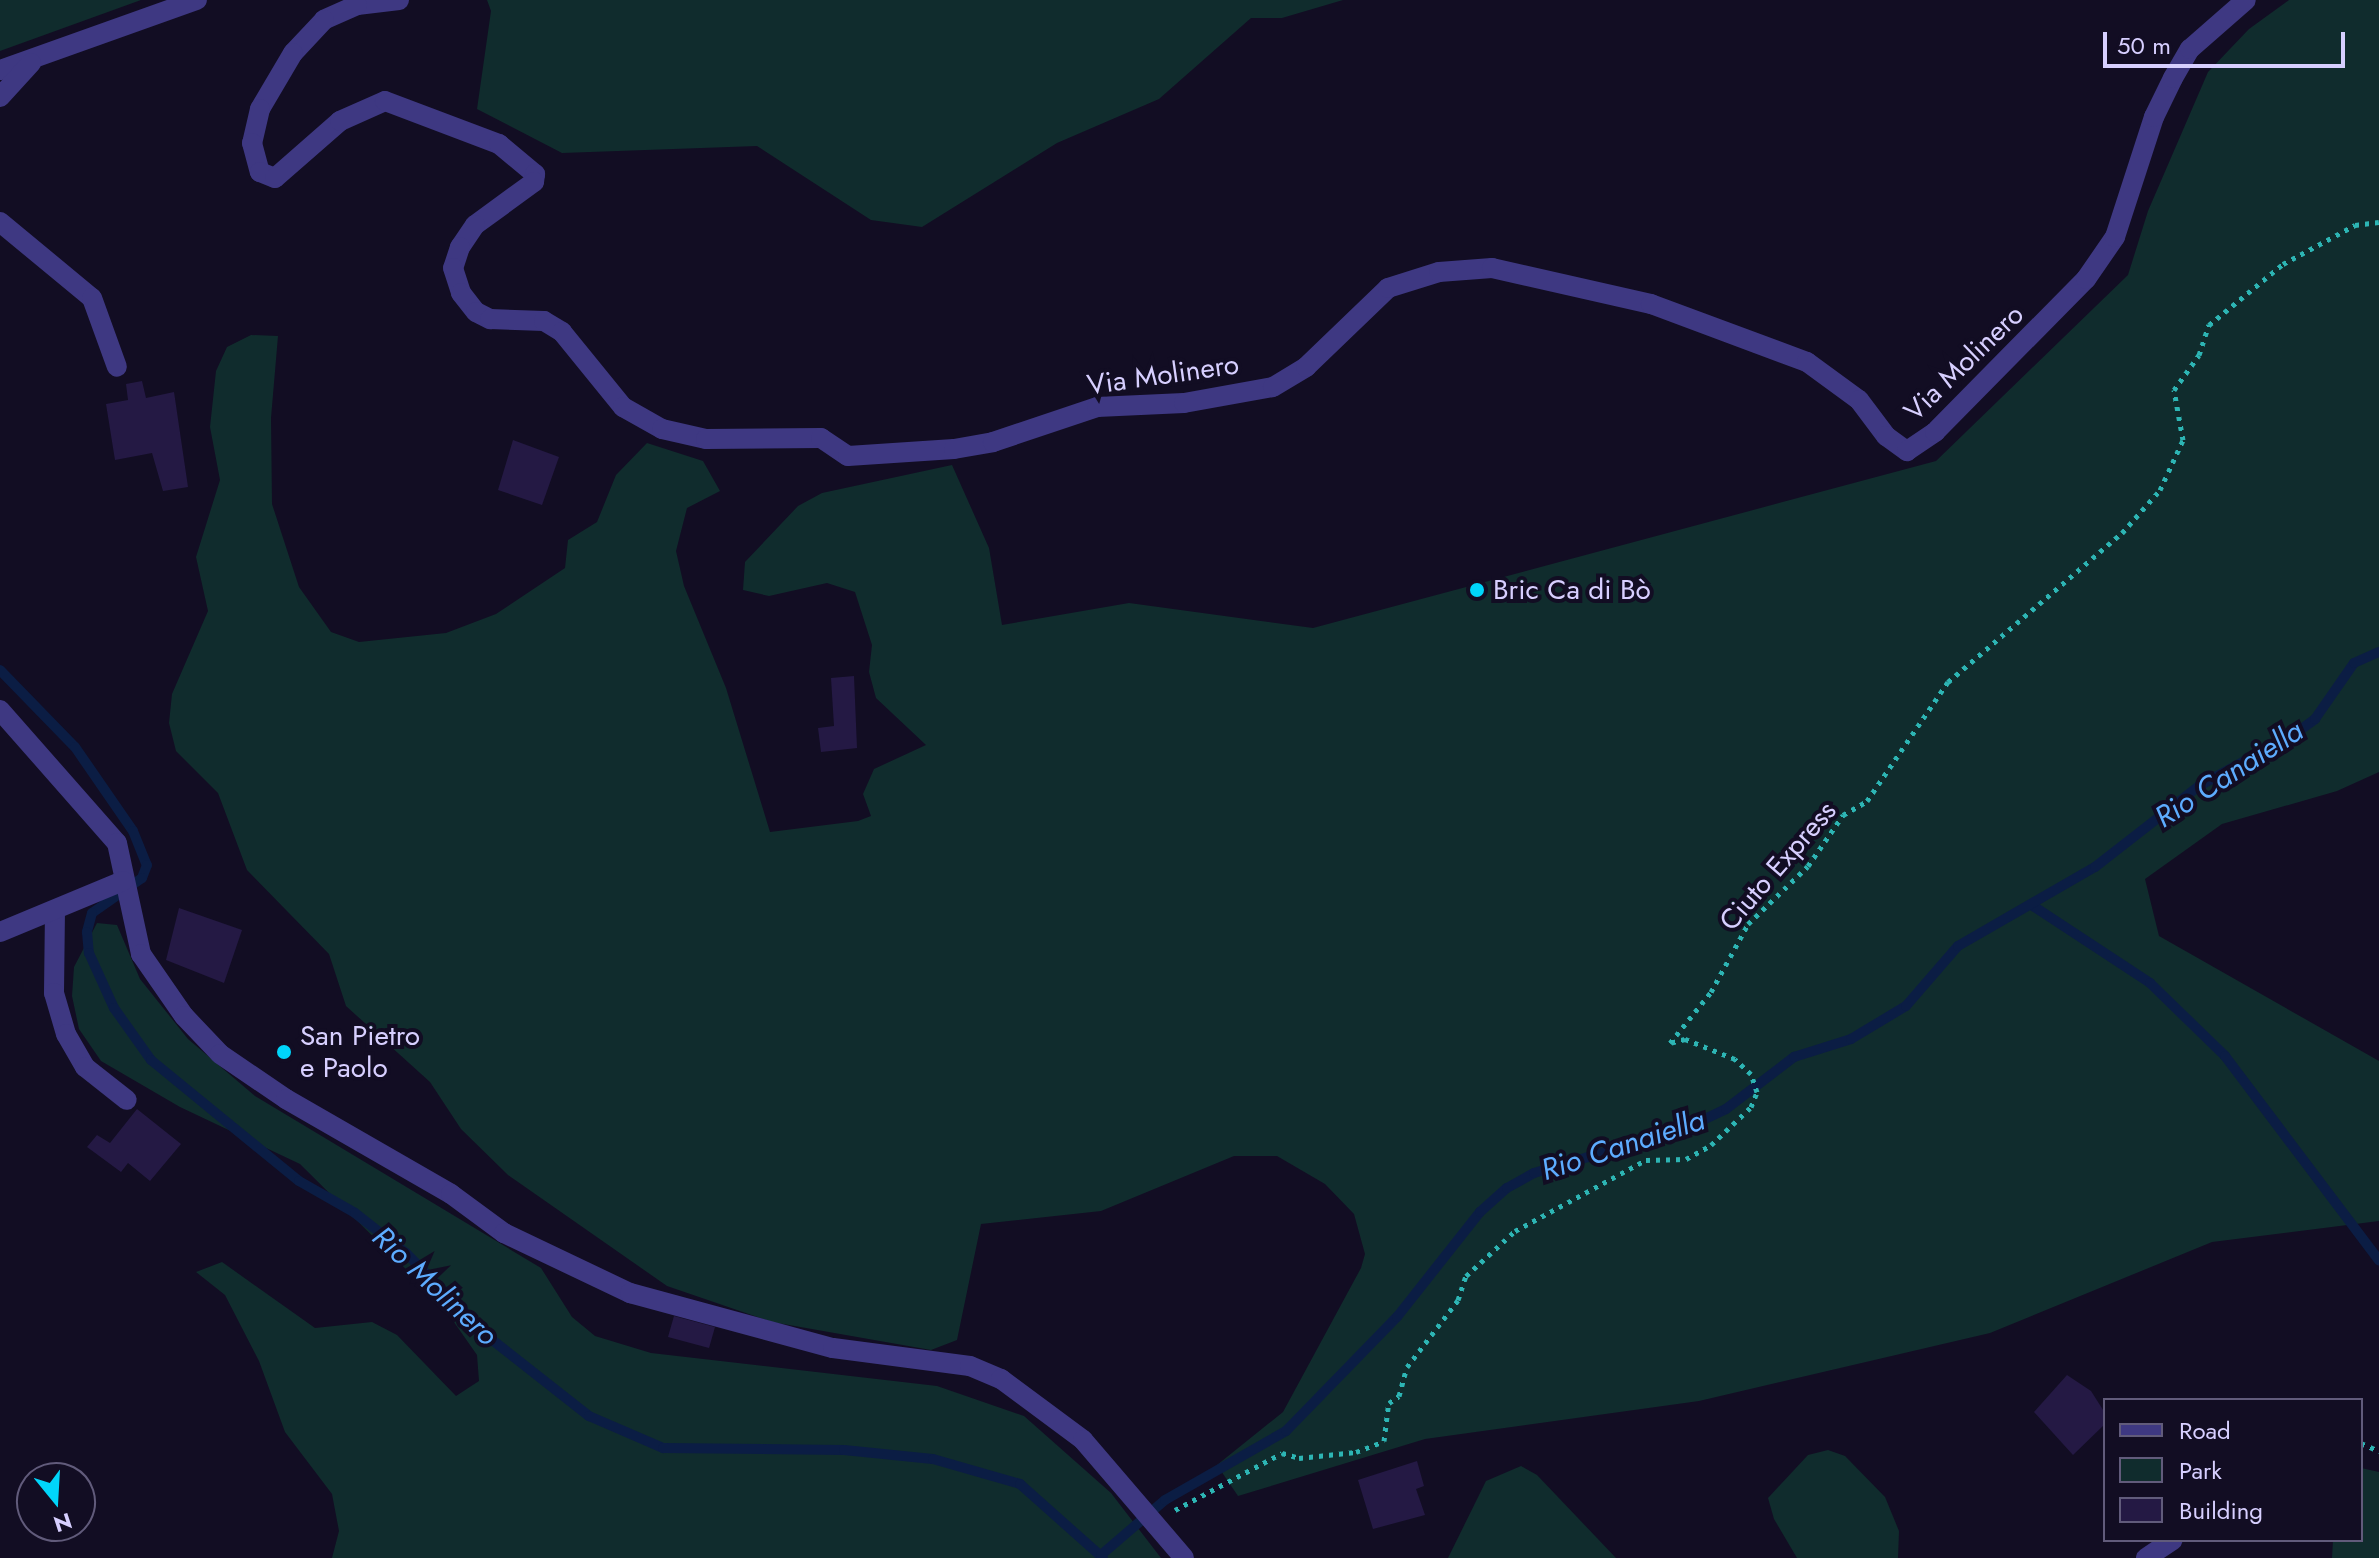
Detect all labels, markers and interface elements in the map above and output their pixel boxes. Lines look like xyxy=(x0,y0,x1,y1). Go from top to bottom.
scale bar xyxy=(2107,16,2349,66)
text: 50 m xyxy=(2117,28,2171,63)
street label: Via Molinero xyxy=(1897,298,2031,428)
street label: Via Molinero xyxy=(1085,348,1241,402)
place label: Bric Ca di Bò xyxy=(1493,573,1651,607)
marker: Bric Ca di Bò xyxy=(1468,581,1486,599)
water label: Rio Canaiella xyxy=(2148,713,2310,835)
street label: Ciuto Express xyxy=(1713,794,1843,938)
place label: San Pietro e Paolo xyxy=(300,1019,420,1085)
marker: San Pietro e Paolo xyxy=(275,1043,293,1061)
water label: Rio Canaiella xyxy=(1537,1102,1709,1188)
water label: Rio Molinero xyxy=(365,1219,505,1353)
legend xyxy=(2103,1398,2363,1542)
text: Road xyxy=(2179,1413,2231,1448)
text: Park xyxy=(2179,1453,2222,1488)
north arrow xyxy=(16,1462,96,1542)
text: Building xyxy=(2179,1493,2263,1528)
text: N xyxy=(50,1505,76,1541)

